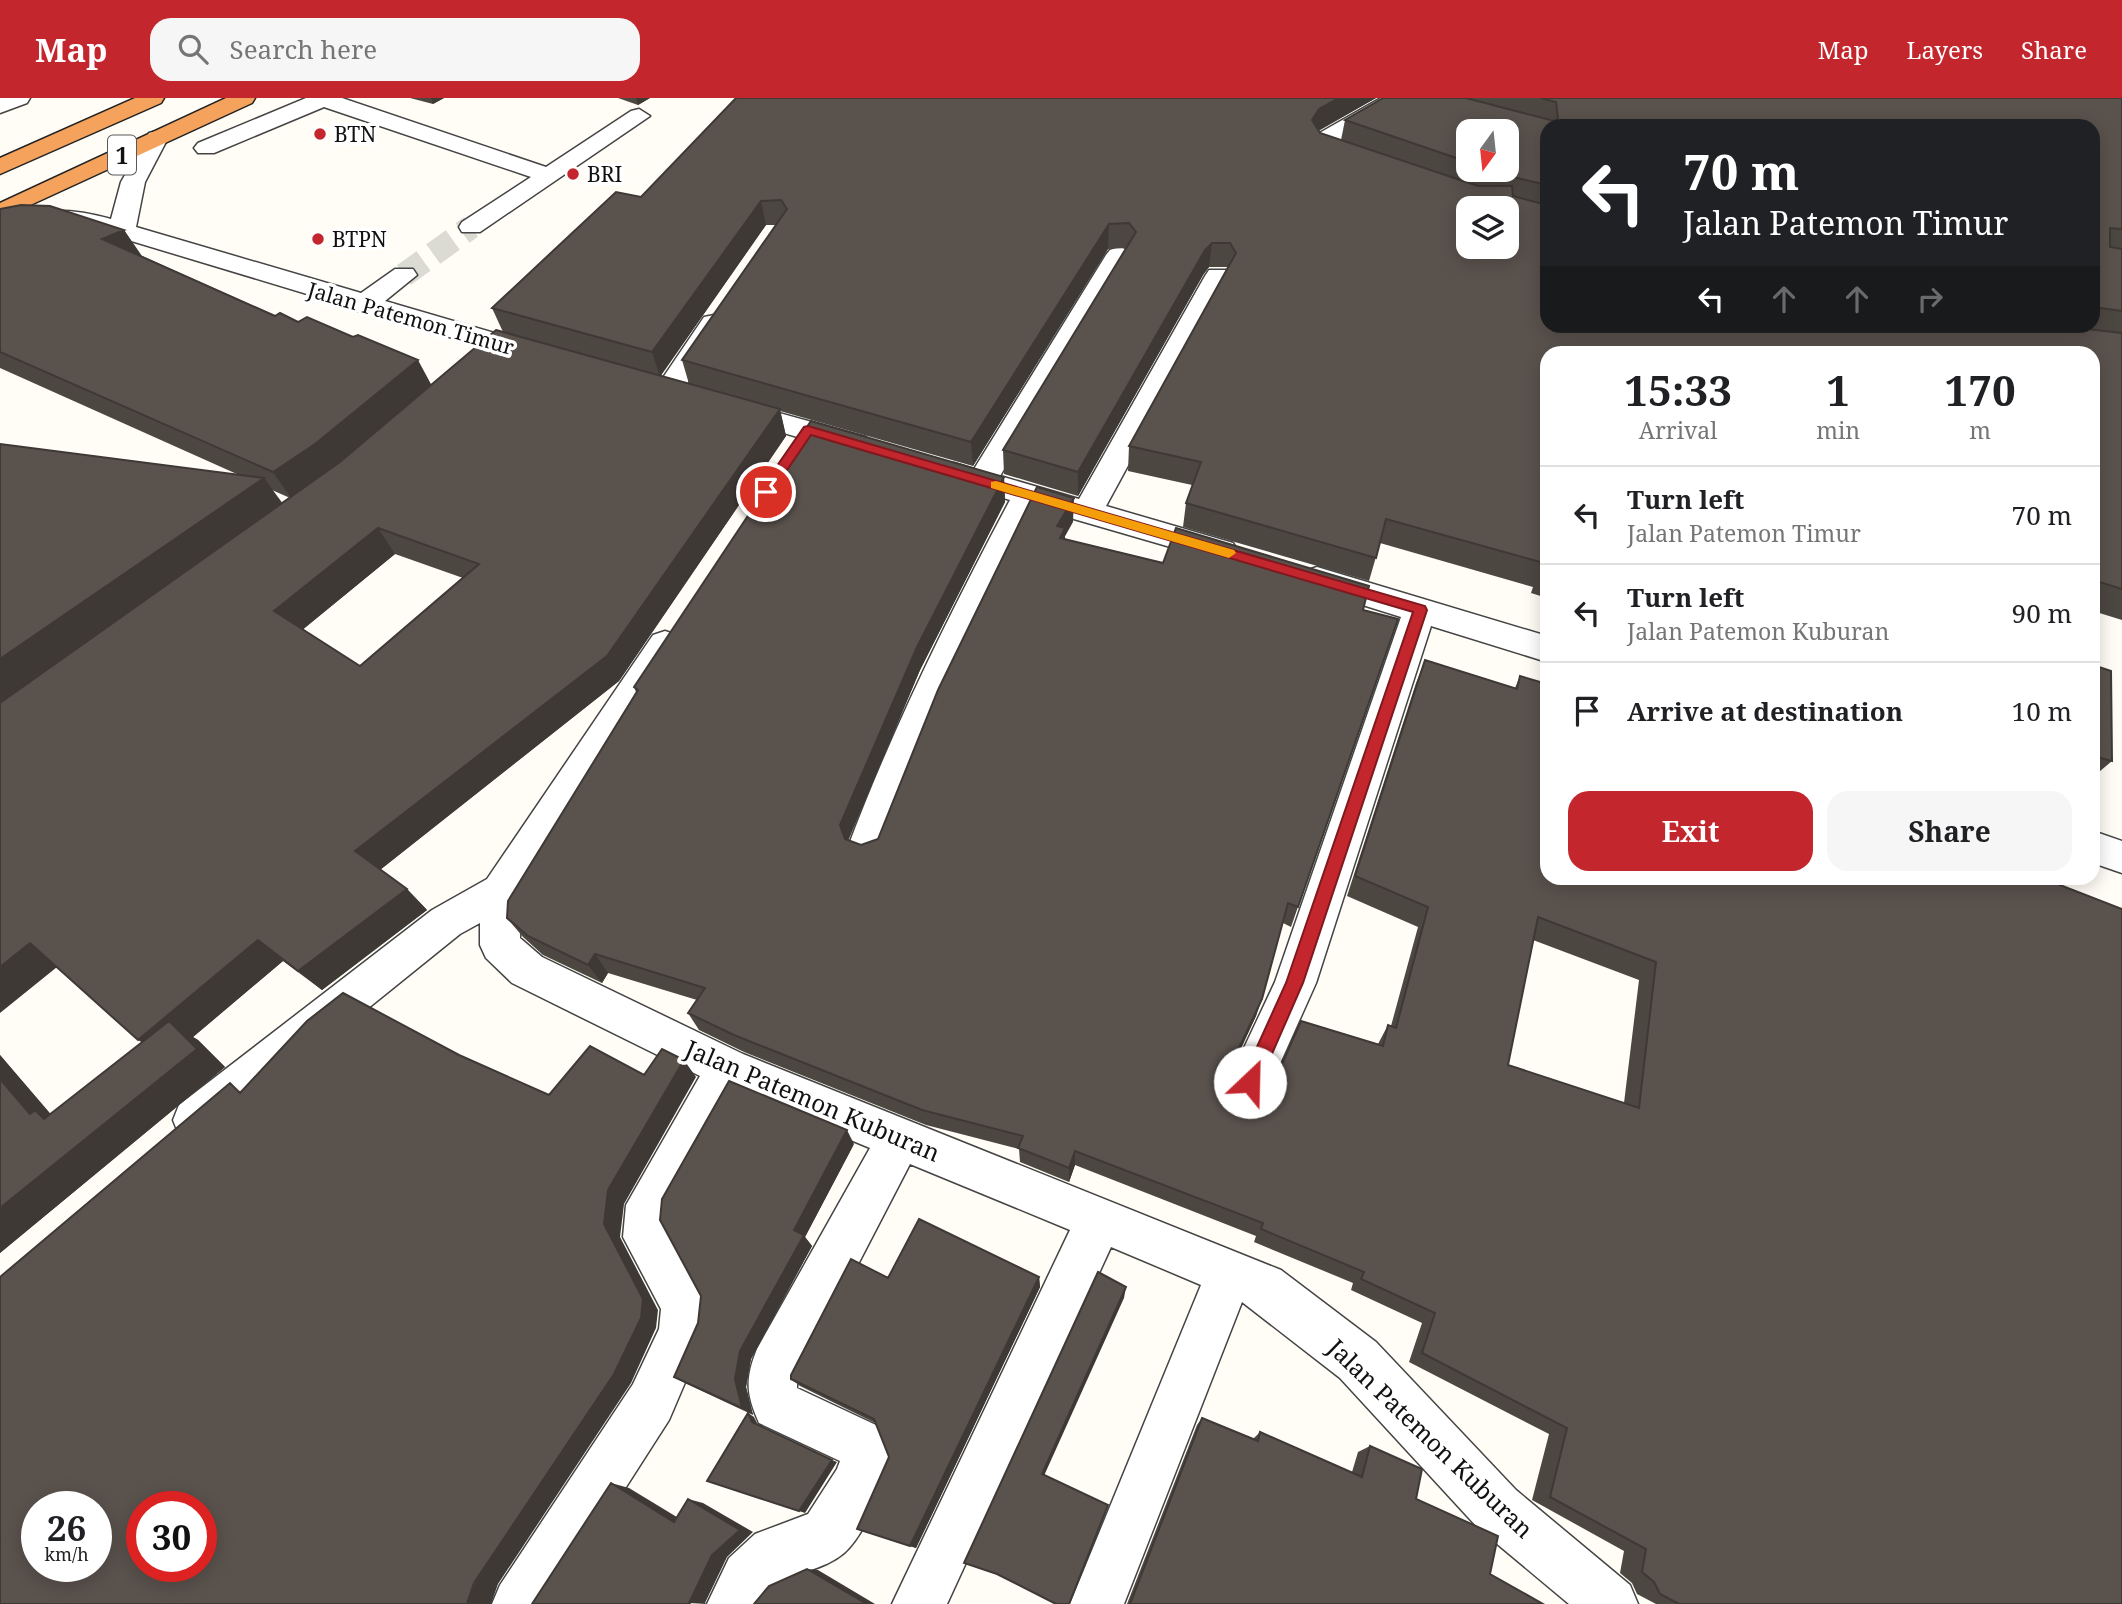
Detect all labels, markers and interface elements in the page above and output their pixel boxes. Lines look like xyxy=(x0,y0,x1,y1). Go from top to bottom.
search box xyxy=(150,18,640,81)
text: Map xyxy=(35,27,108,72)
icon: search xyxy=(174,30,212,68)
text: Search here xyxy=(230,31,377,67)
text: Map xyxy=(1818,33,1869,66)
text: Layers xyxy=(1907,33,1983,66)
text: Share xyxy=(2021,33,2087,66)
north arrow xyxy=(1456,119,1519,182)
map controls xyxy=(1456,119,1519,259)
place label: BTN xyxy=(334,120,376,148)
marker: BTN xyxy=(312,126,328,142)
road number: 1 xyxy=(108,136,136,174)
text: 70 m xyxy=(1683,138,1799,204)
icon: left xyxy=(1568,147,1659,238)
place label: BRI xyxy=(587,160,622,188)
marker: BRI xyxy=(565,166,581,182)
button: layers xyxy=(1456,196,1519,259)
text: Jalan Patemon Timur xyxy=(1683,201,2008,244)
place label: BTPN xyxy=(332,225,387,253)
marker: BTPN xyxy=(310,231,326,247)
street label: Jalan Patemon Timur xyxy=(304,275,518,361)
icon: left xyxy=(1692,280,1730,318)
icon: ahead xyxy=(1765,280,1803,318)
icon: ahead xyxy=(1838,280,1876,318)
icon: right xyxy=(1911,280,1949,318)
text: 15:33 xyxy=(1624,361,1732,418)
text: 1 xyxy=(1826,361,1850,418)
text: 170 xyxy=(1944,361,2016,418)
text: Arrival xyxy=(1639,414,1717,446)
text: min xyxy=(1816,414,1860,446)
text: m xyxy=(1969,414,1991,446)
pin xyxy=(736,462,796,522)
icon: arrive xyxy=(747,473,785,511)
text: Turn left xyxy=(1627,481,1744,517)
icon: left xyxy=(1568,496,1606,534)
text: 70 m xyxy=(2012,497,2072,533)
text: Jalan Patemon Timur xyxy=(1627,517,1861,549)
text: Turn left xyxy=(1627,579,1744,615)
icon: left xyxy=(1568,594,1606,632)
text: 90 m xyxy=(2012,595,2072,631)
text: Jalan Patemon Kuburan xyxy=(1627,615,1889,647)
icon: arrive xyxy=(1568,692,1606,730)
text: Arrive at destination xyxy=(1627,693,1903,729)
text: 10 m xyxy=(2012,693,2072,729)
button: Exit xyxy=(1568,791,1813,871)
button: Share xyxy=(1827,791,2072,871)
street label: Jalan Patemon Kuburan xyxy=(680,1031,945,1169)
position arrow xyxy=(1213,1045,1287,1119)
street label: Jalan Patemon Kuburan xyxy=(1320,1330,1541,1545)
speed limit sign: 30 xyxy=(126,1491,217,1582)
text: 26 xyxy=(47,1504,86,1551)
text: km/h xyxy=(44,1542,89,1566)

